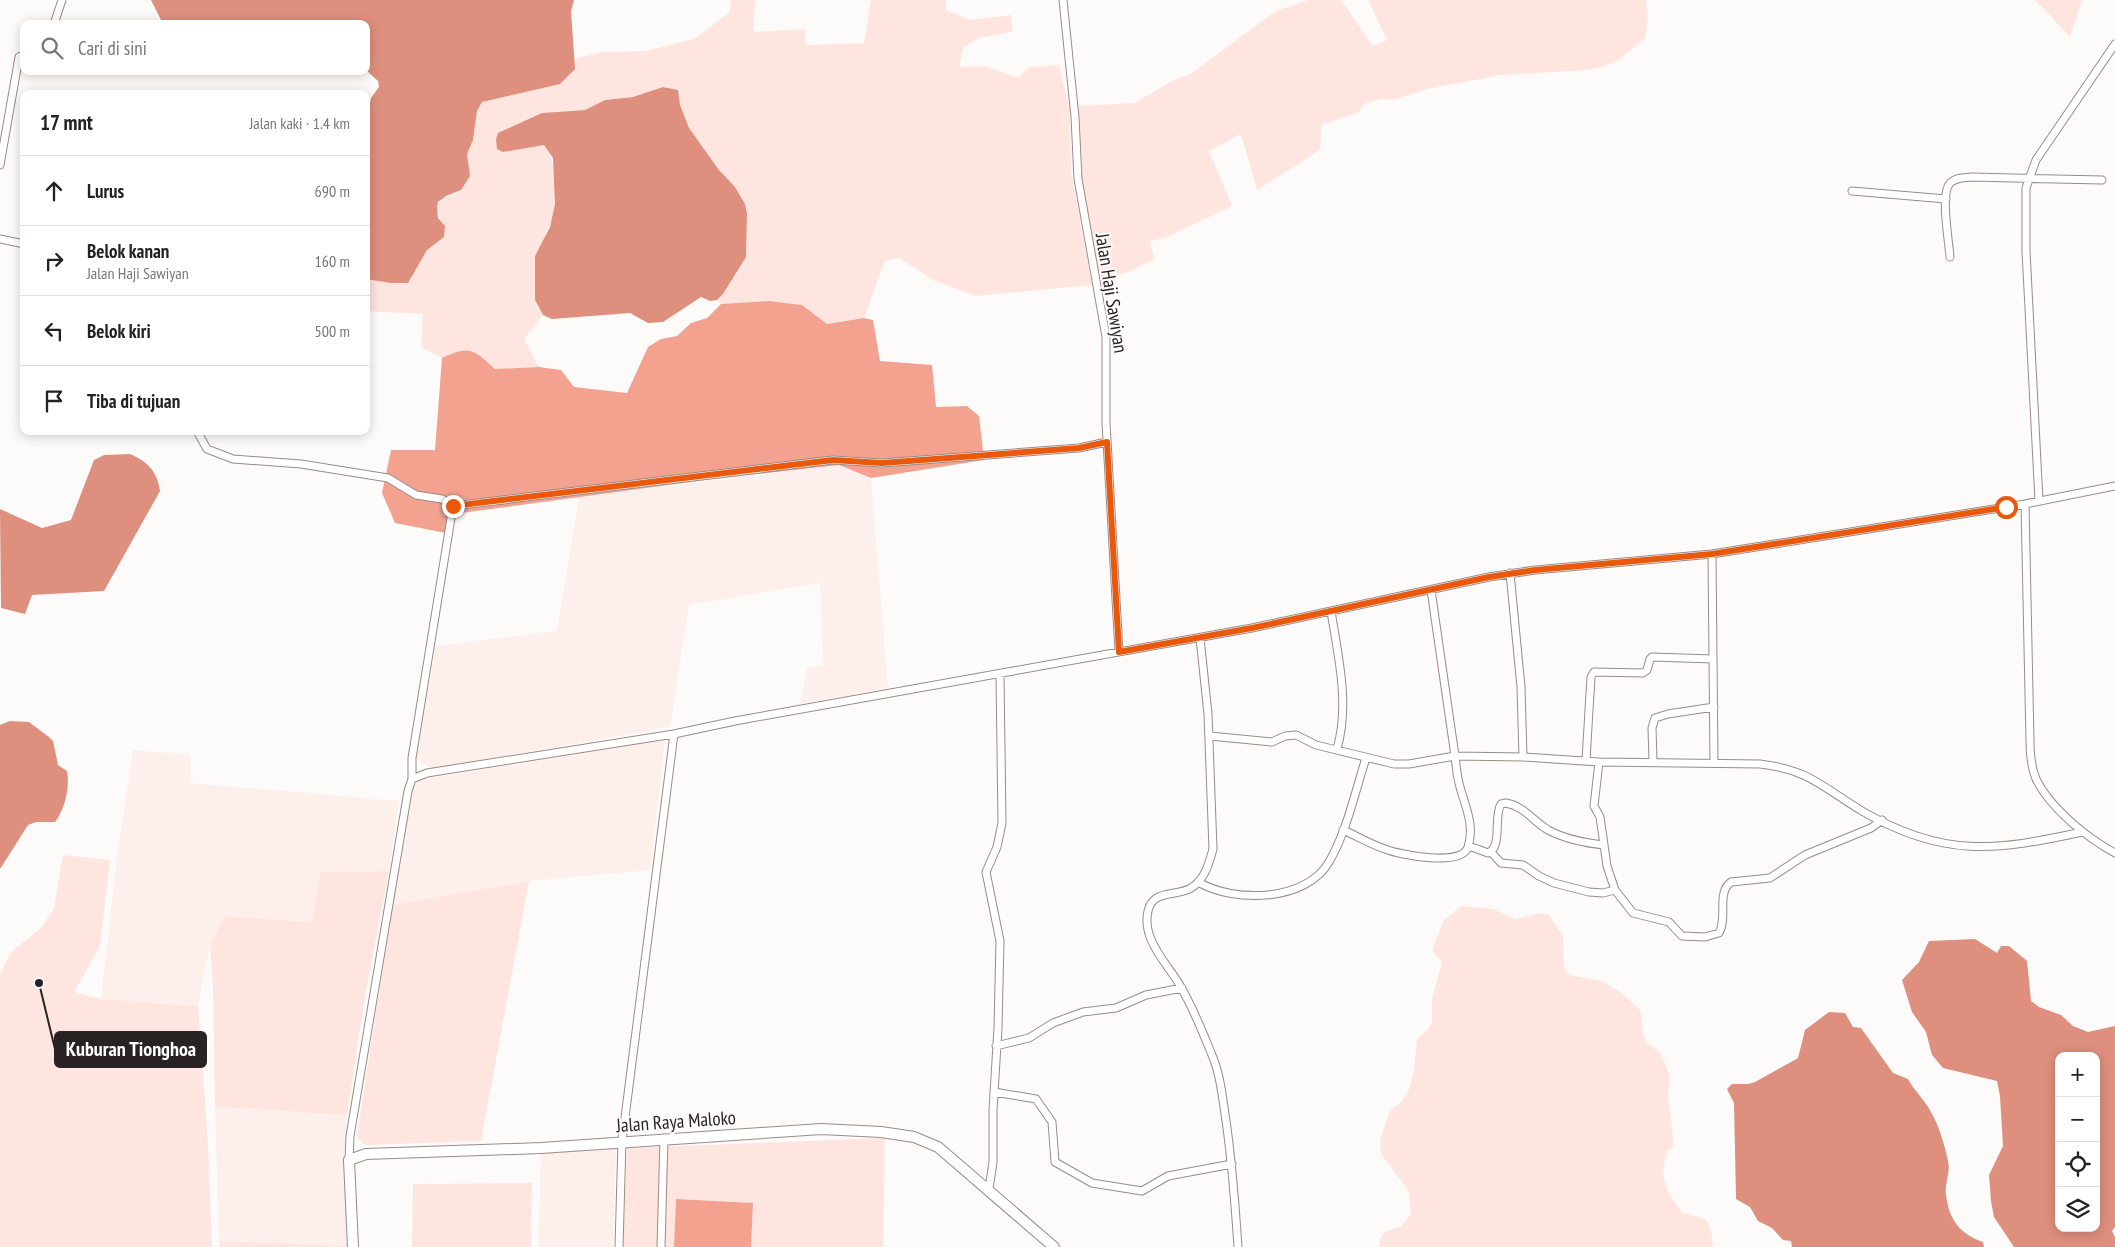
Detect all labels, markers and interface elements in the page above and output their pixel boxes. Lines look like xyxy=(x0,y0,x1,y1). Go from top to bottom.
search box xyxy=(20,20,370,75)
icon: search xyxy=(38,34,66,62)
text: Cari di sini xyxy=(78,36,147,60)
text: 17 mnt xyxy=(40,109,93,136)
text: Jalan kaki · 1.4 km xyxy=(249,113,350,133)
icon: ahead xyxy=(40,177,68,205)
text: Lurus xyxy=(87,179,124,203)
text: 690 m xyxy=(315,181,350,201)
street label: Jalan Haji Sawiyan xyxy=(1091,231,1133,355)
text: Belok kanan xyxy=(87,239,169,263)
icon: right xyxy=(40,247,68,275)
text: 160 m xyxy=(315,251,350,271)
text: Jalan Haji Sawiyan xyxy=(87,263,189,283)
icon: left xyxy=(40,317,68,345)
text: Belok kiri xyxy=(87,319,151,343)
text: 500 m xyxy=(315,321,350,341)
icon: arrive xyxy=(40,387,68,415)
text: Tiba di tujuan xyxy=(87,389,180,413)
route end xyxy=(442,495,465,518)
route start xyxy=(1995,496,2018,519)
callout: Kuburan Tionghoa xyxy=(55,1032,206,1067)
text: Kuburan Tionghoa xyxy=(66,1036,196,1062)
map controls xyxy=(2055,1052,2100,1232)
button: + xyxy=(2055,1052,2100,1097)
button: − xyxy=(2055,1097,2100,1142)
street label: Jalan Raya Maloko xyxy=(614,1105,737,1137)
button: locate xyxy=(2055,1142,2100,1187)
button: layers xyxy=(2055,1187,2100,1232)

